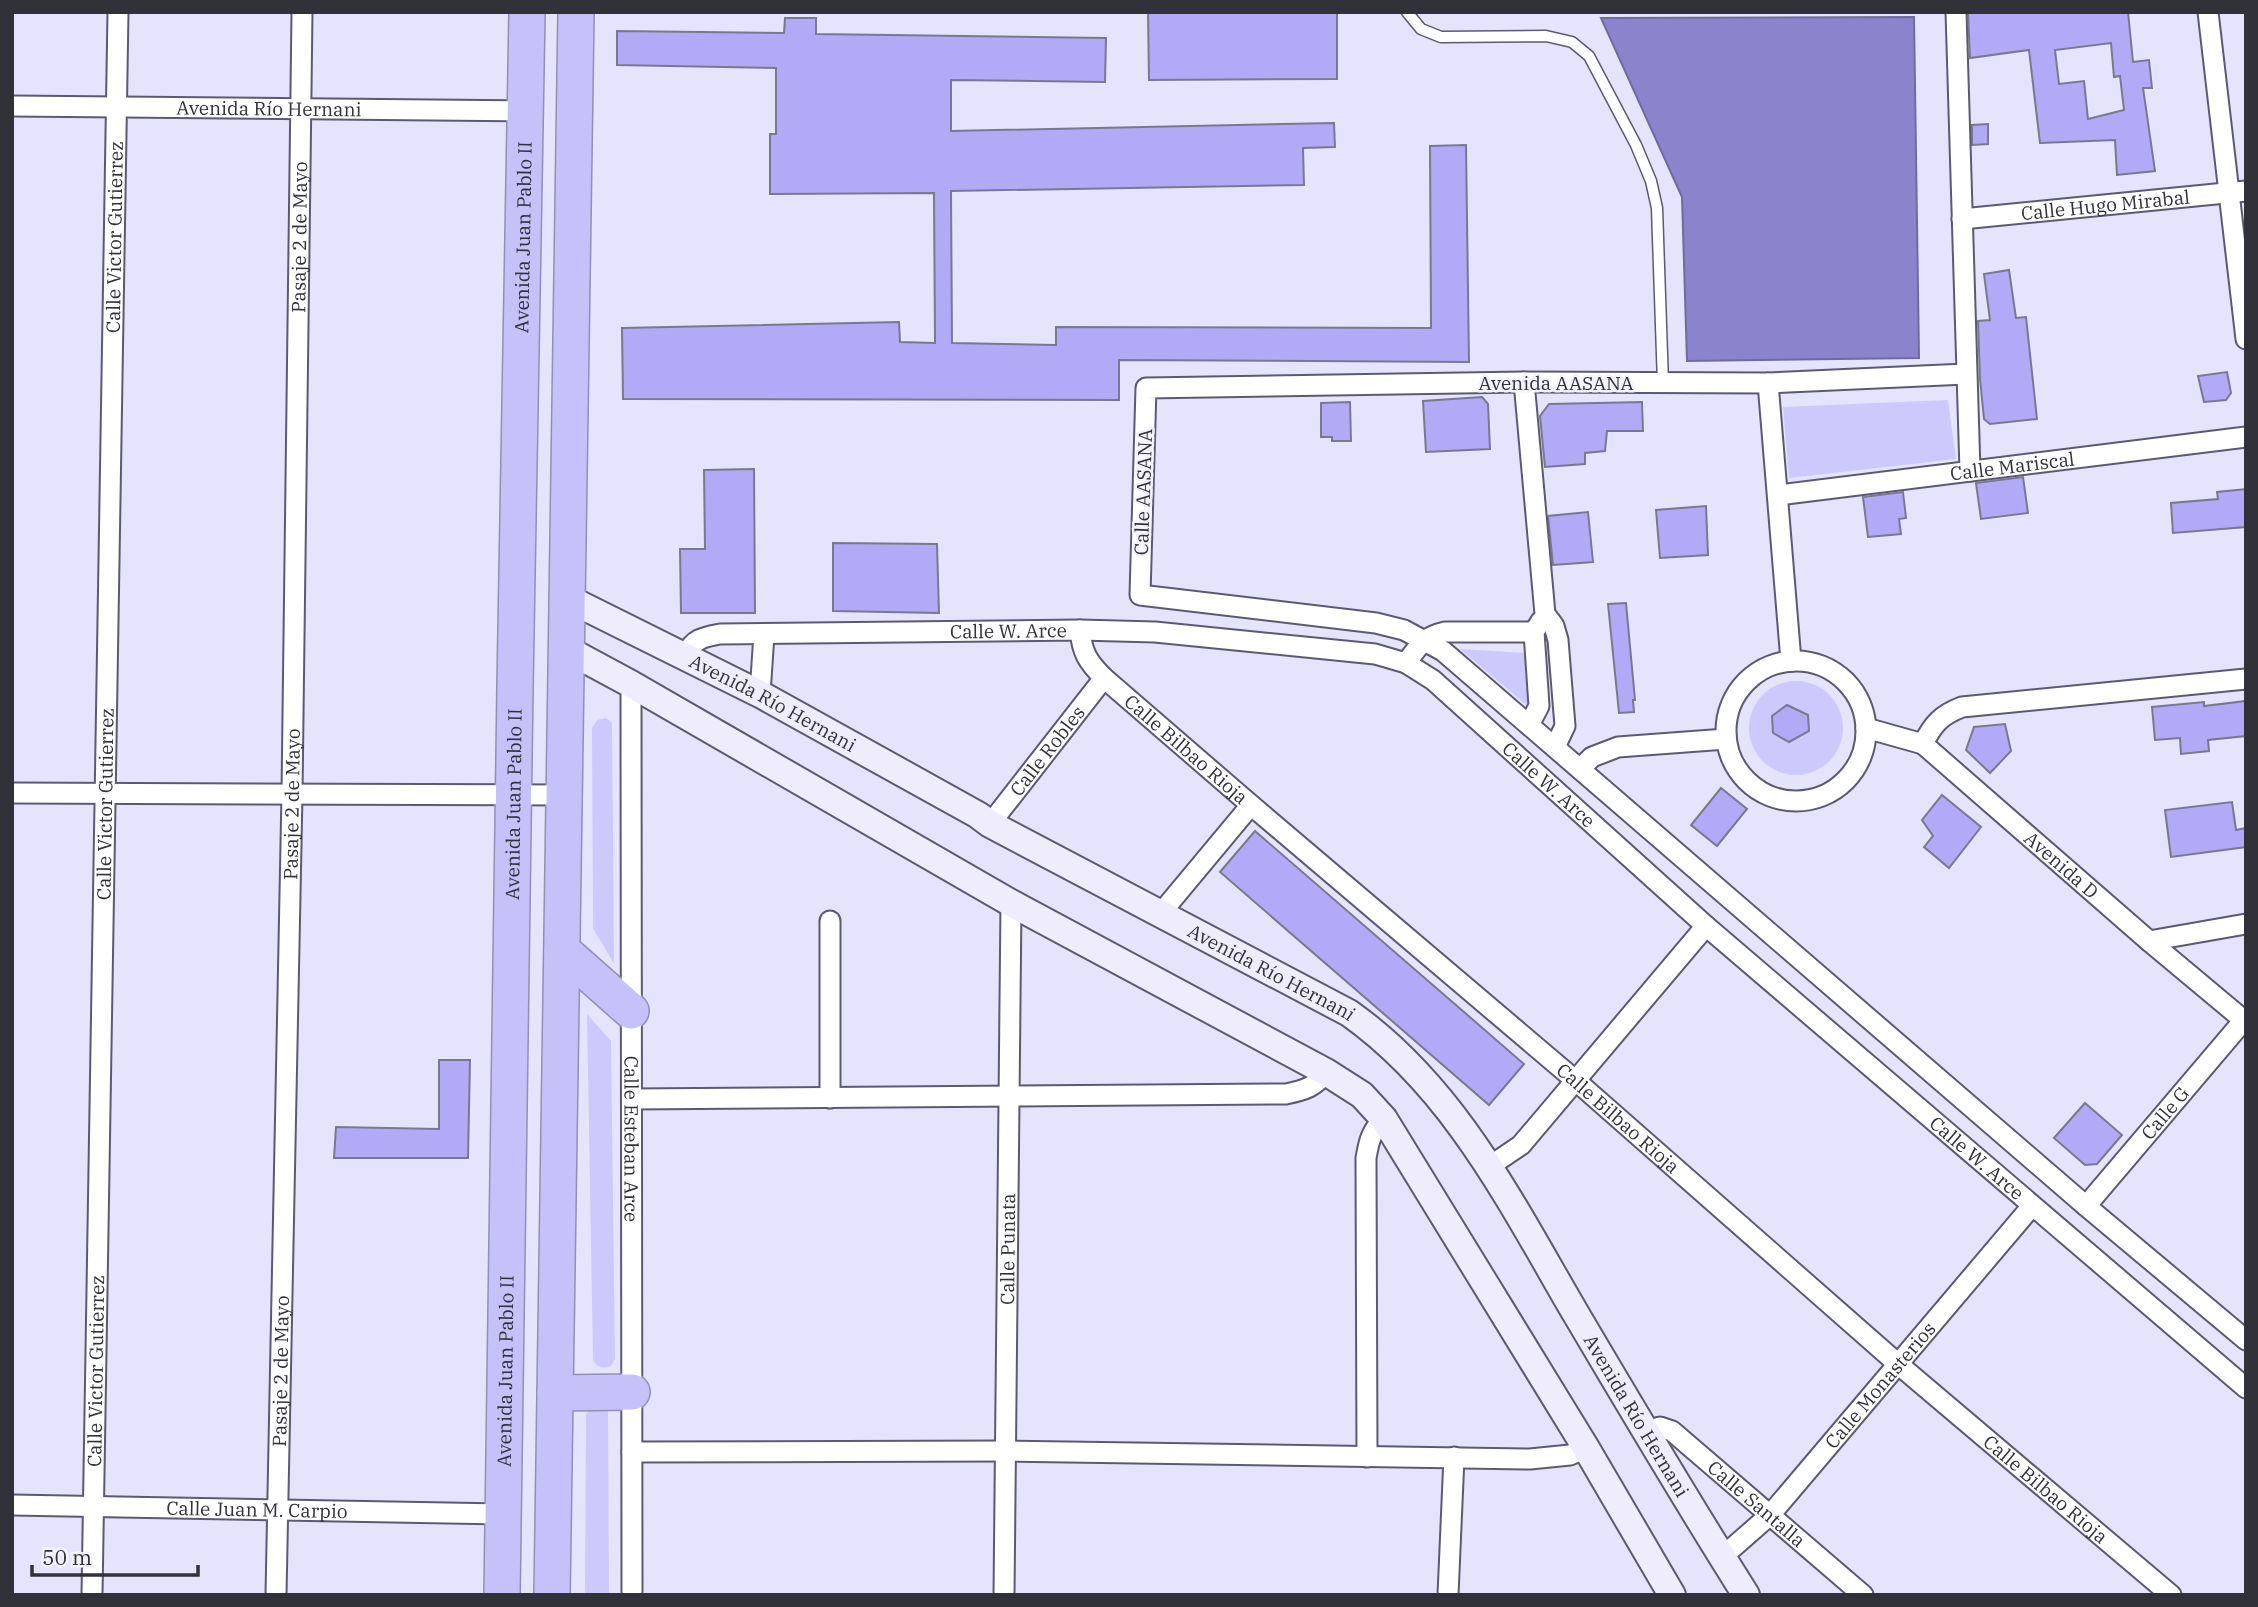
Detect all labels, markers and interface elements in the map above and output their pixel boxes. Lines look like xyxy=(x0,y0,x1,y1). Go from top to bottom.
street label: Avenida Río Hernani xyxy=(176,96,362,121)
street label: Calle Victor Gutierrez xyxy=(101,141,128,333)
street label: Avenida Juan Pablo II xyxy=(509,141,537,333)
street label: Pasaje 2 de Mayo xyxy=(286,161,312,313)
street label: Calle Hugo Mirabal xyxy=(2020,185,2191,225)
street label: Avenida AASANA xyxy=(1478,371,1634,395)
street label: Calle AASANA xyxy=(1129,428,1157,556)
street label: Calle Mariscal xyxy=(1949,446,2076,486)
street label: Calle W. Arce xyxy=(950,618,1067,643)
street label: Avenida Río Hernani xyxy=(685,649,860,757)
street label: Calle Bilbao Rioja xyxy=(1120,689,1253,809)
street label: Calle Robles xyxy=(1004,701,1090,801)
street label: Calle Victor Gutierrez xyxy=(91,708,119,900)
street label: Avenida Juan Pablo II xyxy=(500,708,527,900)
street label: Pasaje 2 de Mayo xyxy=(278,728,305,880)
street label: Calle W. Arce xyxy=(1498,736,1600,832)
street label: Avenida D xyxy=(2019,826,2104,904)
street label: Avenida Río Hernani xyxy=(1184,918,1360,1026)
street label: Calle Esteban Arce xyxy=(619,1056,644,1222)
street label: Calle Bilbao Rioja xyxy=(1552,1058,1685,1178)
street label: Calle G xyxy=(2136,1082,2194,1145)
street label: Calle W. Arce xyxy=(1925,1111,2029,1205)
street label: Calle Punata xyxy=(995,1193,1020,1305)
street label: Calle Victor Gutierrez xyxy=(82,1275,109,1467)
street label: Avenida Juan Pablo II xyxy=(492,1275,519,1467)
street label: Pasaje 2 de Mayo xyxy=(267,1295,294,1447)
street label: Calle Monasterios xyxy=(1820,1317,1941,1454)
street label: Avenida Río Hernani xyxy=(1579,1330,1694,1501)
street label: Calle Bilbao Rioja xyxy=(1979,1430,2113,1548)
street label: Calle Santalla xyxy=(1703,1455,1810,1552)
street label: Calle Juan M. Carpio xyxy=(166,1496,348,1523)
scale bar xyxy=(32,1534,198,1578)
text: 50 m xyxy=(42,1543,92,1571)

